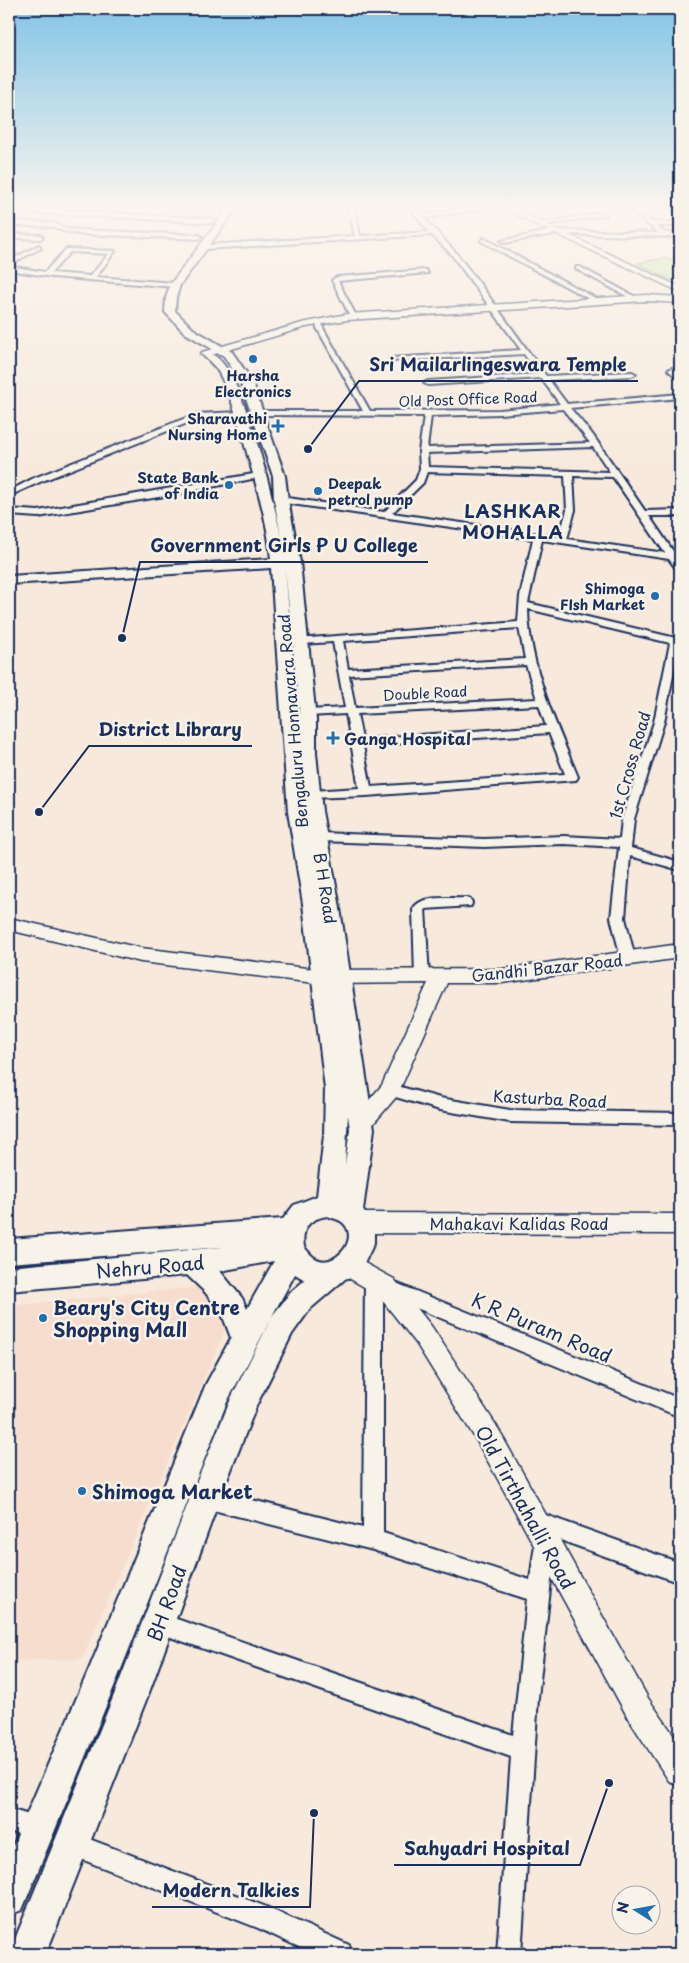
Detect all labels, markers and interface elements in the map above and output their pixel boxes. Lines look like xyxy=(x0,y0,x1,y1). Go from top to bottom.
callout: Sri Mailarlingeswara Temple xyxy=(359,348,638,381)
text: Sri Mailarlingeswara Temple xyxy=(369,350,627,377)
marker: Harsha Electronics xyxy=(247,353,259,365)
place label: Harsha Electronics xyxy=(215,365,291,402)
street label: Old Post Office Road xyxy=(398,386,538,412)
place label: Sharavathi Nursing Home xyxy=(168,408,267,445)
marker: Sharavathi Nursing Home xyxy=(271,419,285,433)
place label: State Bank of India xyxy=(137,467,220,504)
place label: Deepak petrol pump xyxy=(328,473,413,510)
marker: State Bank of India xyxy=(223,479,235,491)
marker: Deepak petrol pump xyxy=(312,485,324,497)
district label: LASHKAR MOHALLA xyxy=(462,497,564,545)
callout: Government Girls P U College xyxy=(140,529,428,562)
text: Government Girls P U College xyxy=(150,531,418,558)
place label: Shimoga FIsh Market xyxy=(560,578,646,615)
marker: Shimoga FIsh Market xyxy=(649,590,661,602)
street label: Bengaluru Honnavara Road xyxy=(271,613,313,829)
street label: Double Road xyxy=(382,680,468,706)
street label: 1st Cross Road xyxy=(602,708,656,822)
callout: District Library xyxy=(89,713,252,746)
text: District Library xyxy=(98,715,242,742)
place label: Ganga Hospital xyxy=(344,726,471,750)
marker: Ganga Hospital xyxy=(326,731,340,745)
street label: B H Road xyxy=(308,850,344,926)
street label: Gandhi Bazar Road xyxy=(470,947,624,987)
street label: Kasturba Road xyxy=(493,1083,607,1113)
street label: Mahakavi Kalidas Road xyxy=(429,1211,609,1235)
street label: Nehru Road xyxy=(94,1247,206,1285)
street label: K R Puram Road xyxy=(467,1285,617,1369)
place label: Beary's City Centre Shopping Mall xyxy=(53,1293,240,1343)
marker: Beary's City Centre Shopping Mall xyxy=(37,1312,49,1324)
street label: Old Tirthahalli Road xyxy=(469,1420,583,1594)
place label: Shimoga Market xyxy=(92,1477,253,1505)
marker: Shimoga Market xyxy=(76,1485,88,1497)
street label: BH Road xyxy=(139,1561,193,1645)
callout: Sahyadri Hospital xyxy=(394,1832,580,1865)
text: Sahyadri Hospital xyxy=(404,1834,570,1861)
callout: Modern Talkies xyxy=(152,1874,310,1907)
text: Modern Talkies xyxy=(162,1876,300,1903)
north arrow xyxy=(612,1886,662,1936)
text: N xyxy=(611,1900,634,1915)

